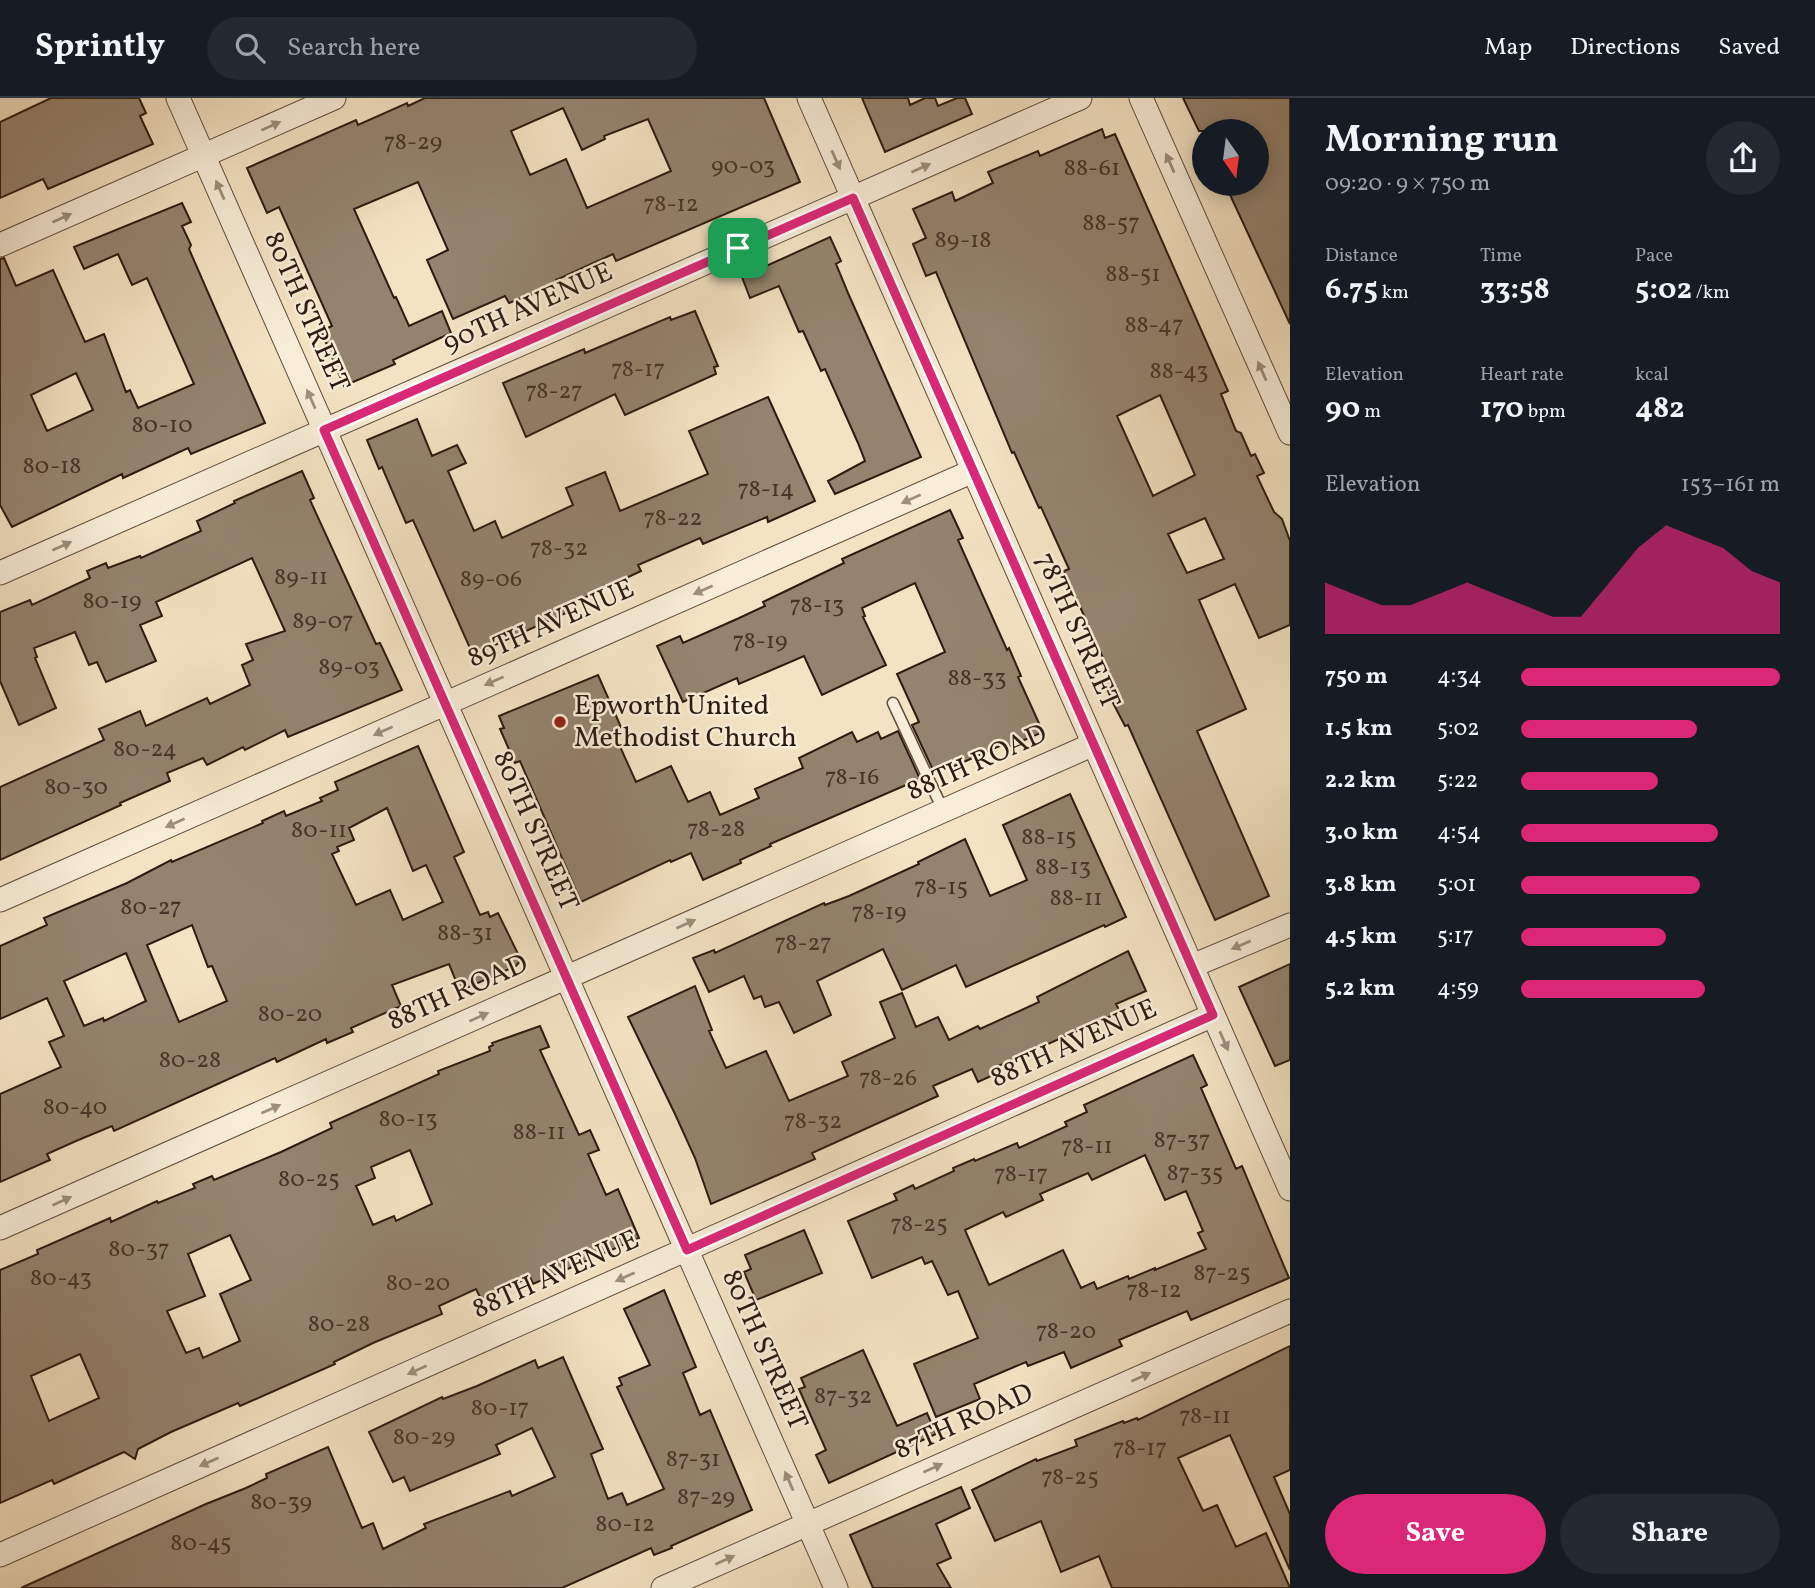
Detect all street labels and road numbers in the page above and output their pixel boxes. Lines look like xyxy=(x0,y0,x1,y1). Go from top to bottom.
street label: 80TH STREET xyxy=(253,225,359,399)
street label: 90TH AVENUE xyxy=(437,253,619,363)
street label: 78TH STREET xyxy=(1025,546,1129,716)
street label: 89TH AVENUE xyxy=(461,570,641,678)
street label: 88TH ROAD xyxy=(901,715,1053,811)
street label: 80TH STREET xyxy=(482,744,588,918)
street label: 88TH ROAD xyxy=(382,945,534,1041)
street label: 88TH AVENUE xyxy=(984,990,1164,1098)
street label: 88TH AVENUE xyxy=(466,1221,646,1329)
street label: 80TH STREET xyxy=(711,1263,817,1437)
street label: 87TH ROAD xyxy=(888,1374,1040,1470)

